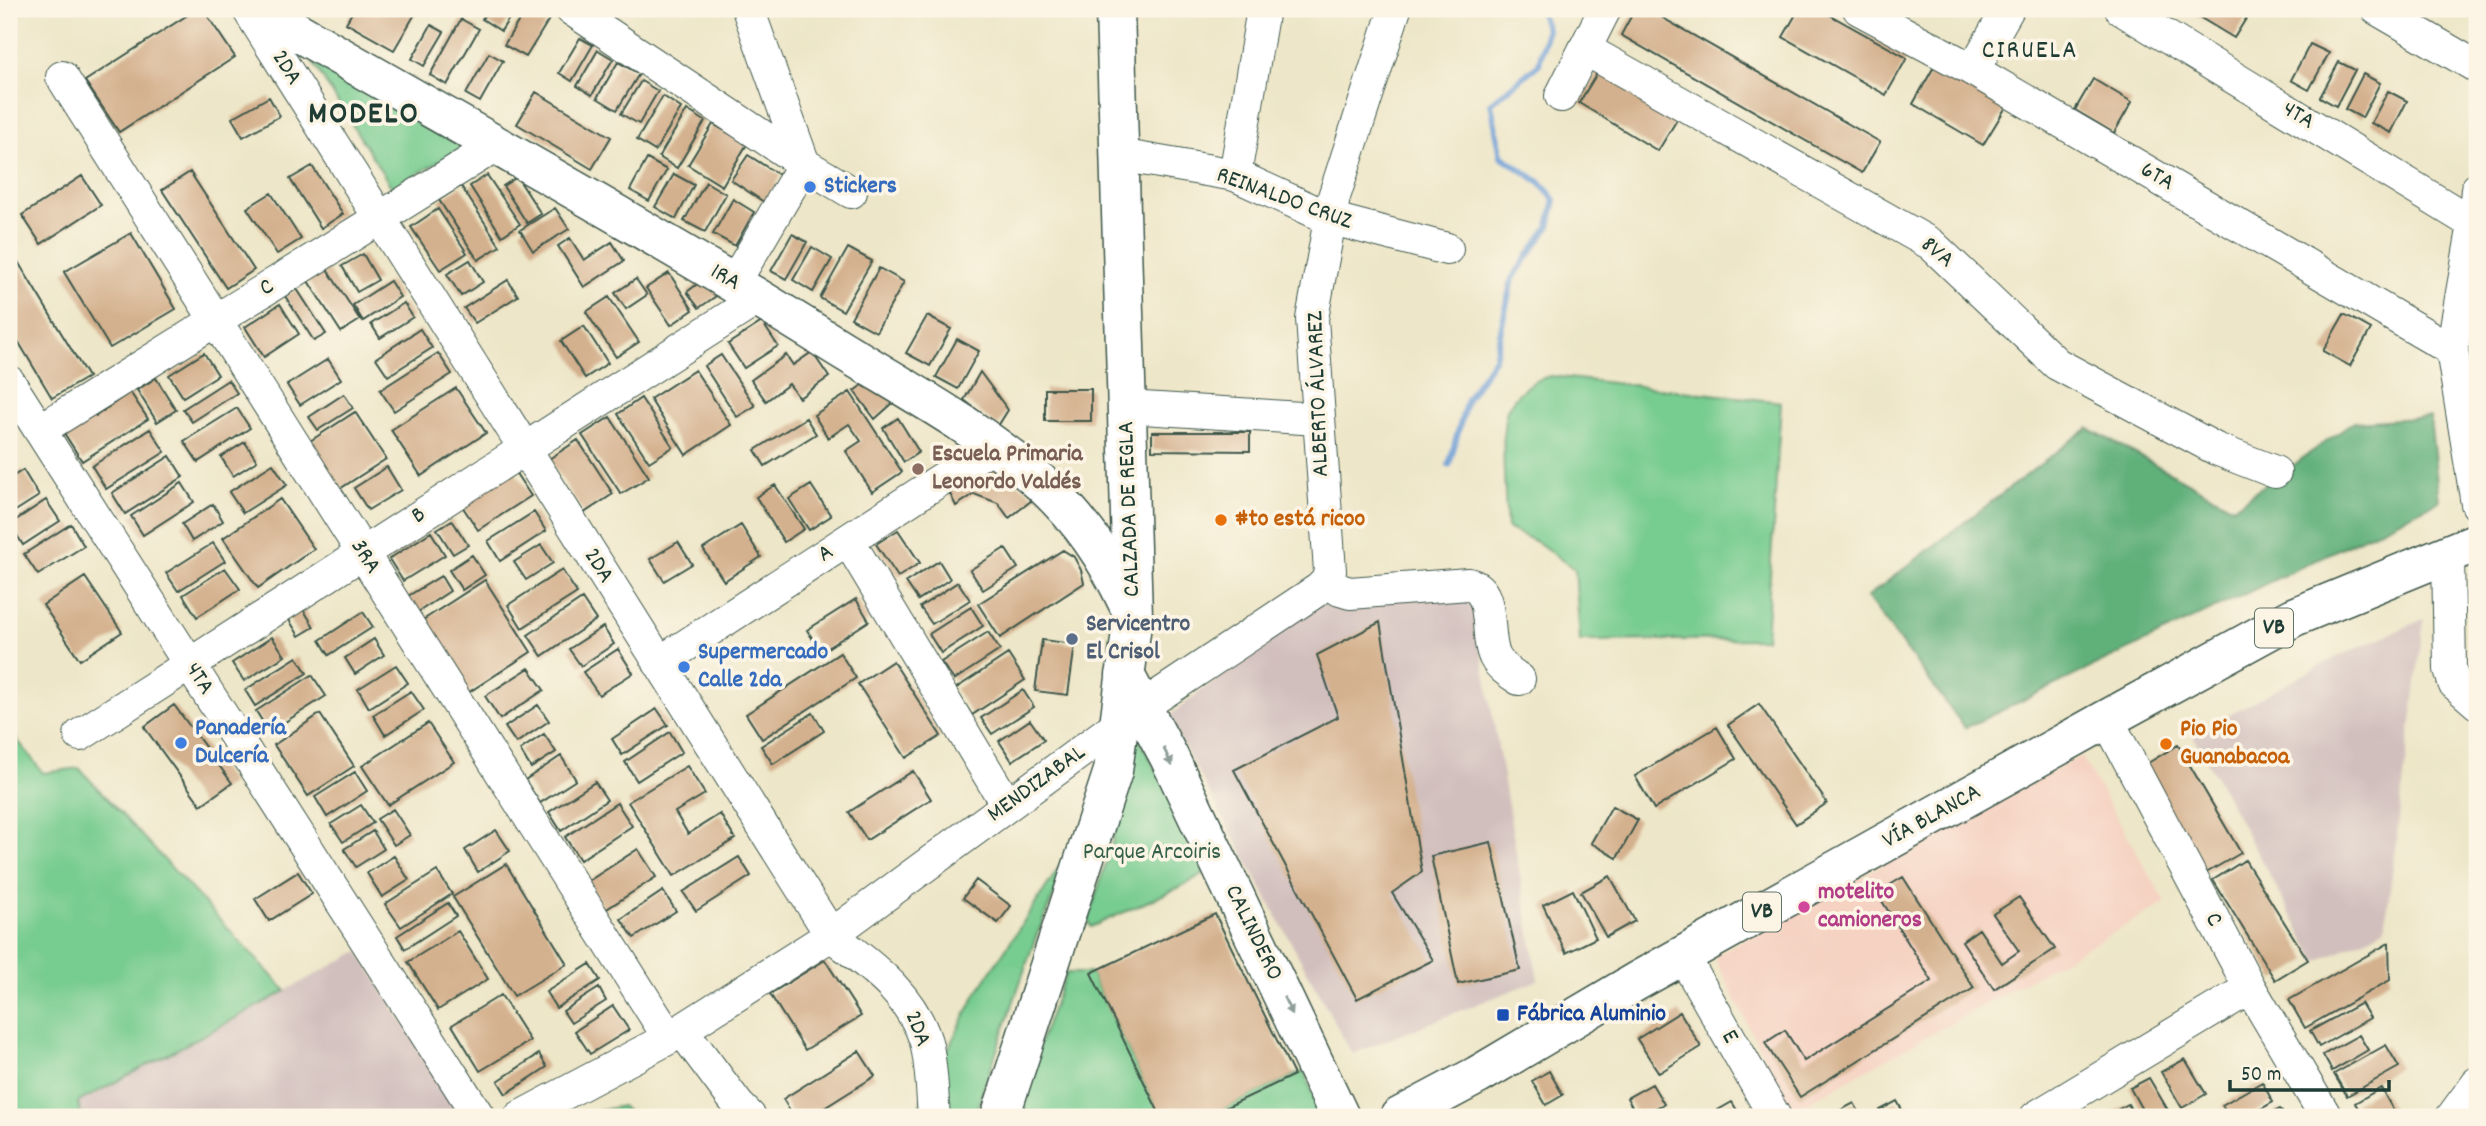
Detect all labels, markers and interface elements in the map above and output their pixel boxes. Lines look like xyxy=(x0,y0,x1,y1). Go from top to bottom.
district label: CIRUELA xyxy=(1982,33,2078,70)
street label: 2DA xyxy=(262,44,310,92)
district label: MODELO xyxy=(308,93,420,139)
street label: 4TA xyxy=(2275,93,2321,139)
street label: 6TA xyxy=(2134,154,2180,200)
street label: REINALDO CRUZ xyxy=(1211,159,1357,239)
place label: Stickers xyxy=(824,170,897,204)
marker: Stickers xyxy=(802,179,818,195)
street label: 8VA xyxy=(1913,229,1961,277)
street label: 1RA xyxy=(703,256,747,300)
street label: C xyxy=(253,270,281,306)
street label: ALBERTO ÁLVAREZ xyxy=(1299,310,1339,477)
street label: CALZADA DE REGLA xyxy=(1110,421,1150,597)
place label: Escuela Primaria Leonordo Valdés xyxy=(932,438,1083,500)
marker: Escuela Primaria Leonordo Valdés xyxy=(910,461,926,477)
street label: B xyxy=(405,499,433,533)
place label: #to está ricoo xyxy=(1235,503,1365,537)
marker: #to está ricoo xyxy=(1213,512,1229,528)
street label: 3RA xyxy=(341,533,389,581)
street label: A xyxy=(811,536,841,572)
street label: 2DA xyxy=(574,542,622,590)
place label: Servicentro El Crisol xyxy=(1086,608,1191,670)
road number: VB xyxy=(2255,608,2293,648)
marker: Servicentro El Crisol xyxy=(1064,631,1080,647)
place label: Supermercado Calle 2da xyxy=(698,636,829,698)
street label: 4TA xyxy=(176,656,222,702)
marker: Supermercado Calle 2da xyxy=(676,659,692,675)
place label: Panadería Dulcería xyxy=(195,712,287,774)
place label: Pio Pio Guanabacoa xyxy=(2180,713,2290,775)
marker: Panadería Dulcería xyxy=(173,735,189,751)
street label: MENDIZABAL xyxy=(981,736,1094,831)
marker: Pio Pio Guanabacoa xyxy=(2158,736,2174,752)
one-way arrow xyxy=(1163,747,1174,767)
street label: VÍA BLANCA xyxy=(1877,776,1987,858)
park label: Parque Arcoiris xyxy=(1083,836,1221,870)
place label: motelito camioneros xyxy=(1818,876,1922,938)
street label: CALINDERO xyxy=(1215,879,1291,987)
road number: VB xyxy=(1743,892,1781,931)
marker: motelito camioneros xyxy=(1796,899,1812,915)
street label: C xyxy=(2195,907,2231,933)
one-way arrow xyxy=(1282,996,1294,1016)
place label: Fábrica Aluminio xyxy=(1517,998,1666,1032)
street label: 2DA xyxy=(895,1006,939,1052)
marker: Fábrica Aluminio xyxy=(1495,1007,1511,1023)
street label: E xyxy=(1712,1024,1746,1050)
scale bar xyxy=(2230,1049,2390,1093)
text: 50 m xyxy=(2241,1061,2281,1091)

